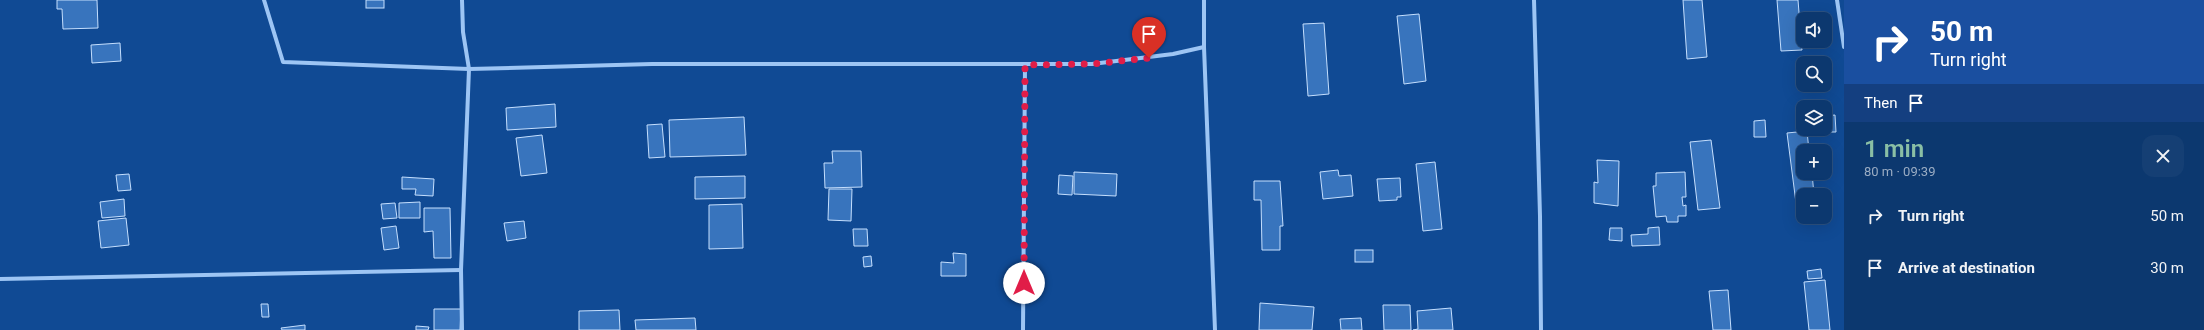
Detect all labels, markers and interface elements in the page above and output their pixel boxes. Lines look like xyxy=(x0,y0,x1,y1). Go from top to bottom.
map controls xyxy=(1796,12,1832,224)
button: sound xyxy=(1796,12,1832,48)
text: 50 m xyxy=(1930,15,1993,48)
icon: right xyxy=(1864,16,1916,68)
pin xyxy=(1132,17,1166,58)
icon: arrive xyxy=(1138,23,1160,45)
text: Turn right xyxy=(1930,49,2007,70)
button: search xyxy=(1796,56,1832,92)
icon: arrive xyxy=(1905,92,1927,114)
text: Then xyxy=(1864,94,1897,112)
button: layers xyxy=(1796,100,1832,136)
text: 1 min xyxy=(1864,135,1924,163)
button: close xyxy=(2142,135,2184,177)
button: + xyxy=(1796,144,1832,180)
text: 80 m · 09:39 xyxy=(1864,164,1935,179)
button: − xyxy=(1796,188,1832,224)
icon: right xyxy=(1864,205,1886,227)
text: Turn right xyxy=(1898,207,1964,225)
text: 50 m xyxy=(2150,207,2184,225)
icon: arrive xyxy=(1864,257,1886,279)
text: Arrive at destination xyxy=(1898,259,2035,277)
text: 30 m xyxy=(2150,259,2184,277)
position arrow xyxy=(1003,262,1045,304)

